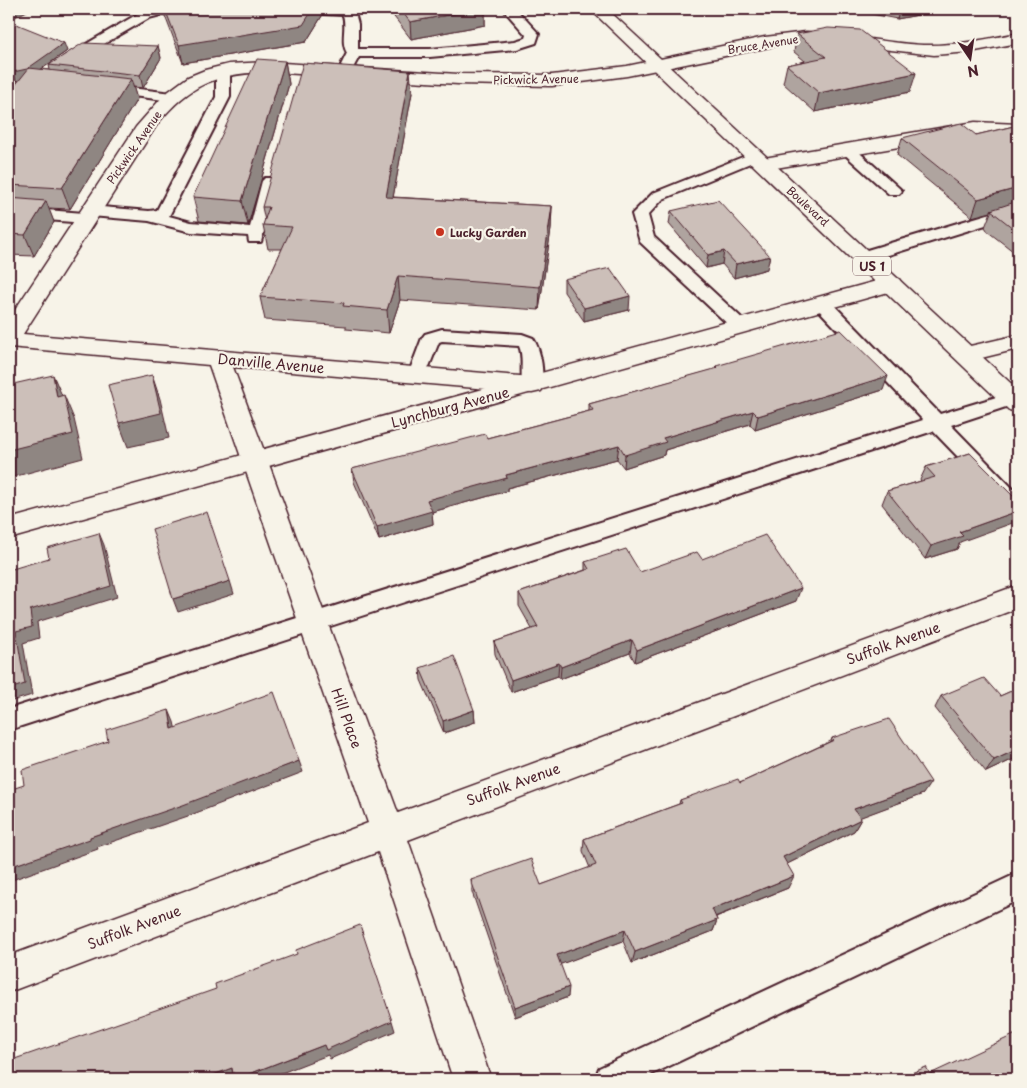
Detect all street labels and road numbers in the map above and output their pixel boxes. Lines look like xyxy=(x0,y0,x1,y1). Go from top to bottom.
street label: Bruce Avenue xyxy=(726,30,800,58)
street label: Pickwick Avenue xyxy=(493,70,579,88)
street label: Pickwick Avenue xyxy=(102,107,166,187)
street label: Boulevard xyxy=(783,182,833,230)
road number: US 1 xyxy=(853,256,891,276)
street label: Danville Avenue xyxy=(217,348,326,378)
street label: Lynchburg Avenue xyxy=(389,381,512,433)
street label: Suffolk Avenue xyxy=(843,616,943,670)
street label: Hill Place xyxy=(326,685,368,751)
street label: Suffolk Avenue xyxy=(463,757,563,811)
street label: Suffolk Avenue xyxy=(84,899,184,954)

